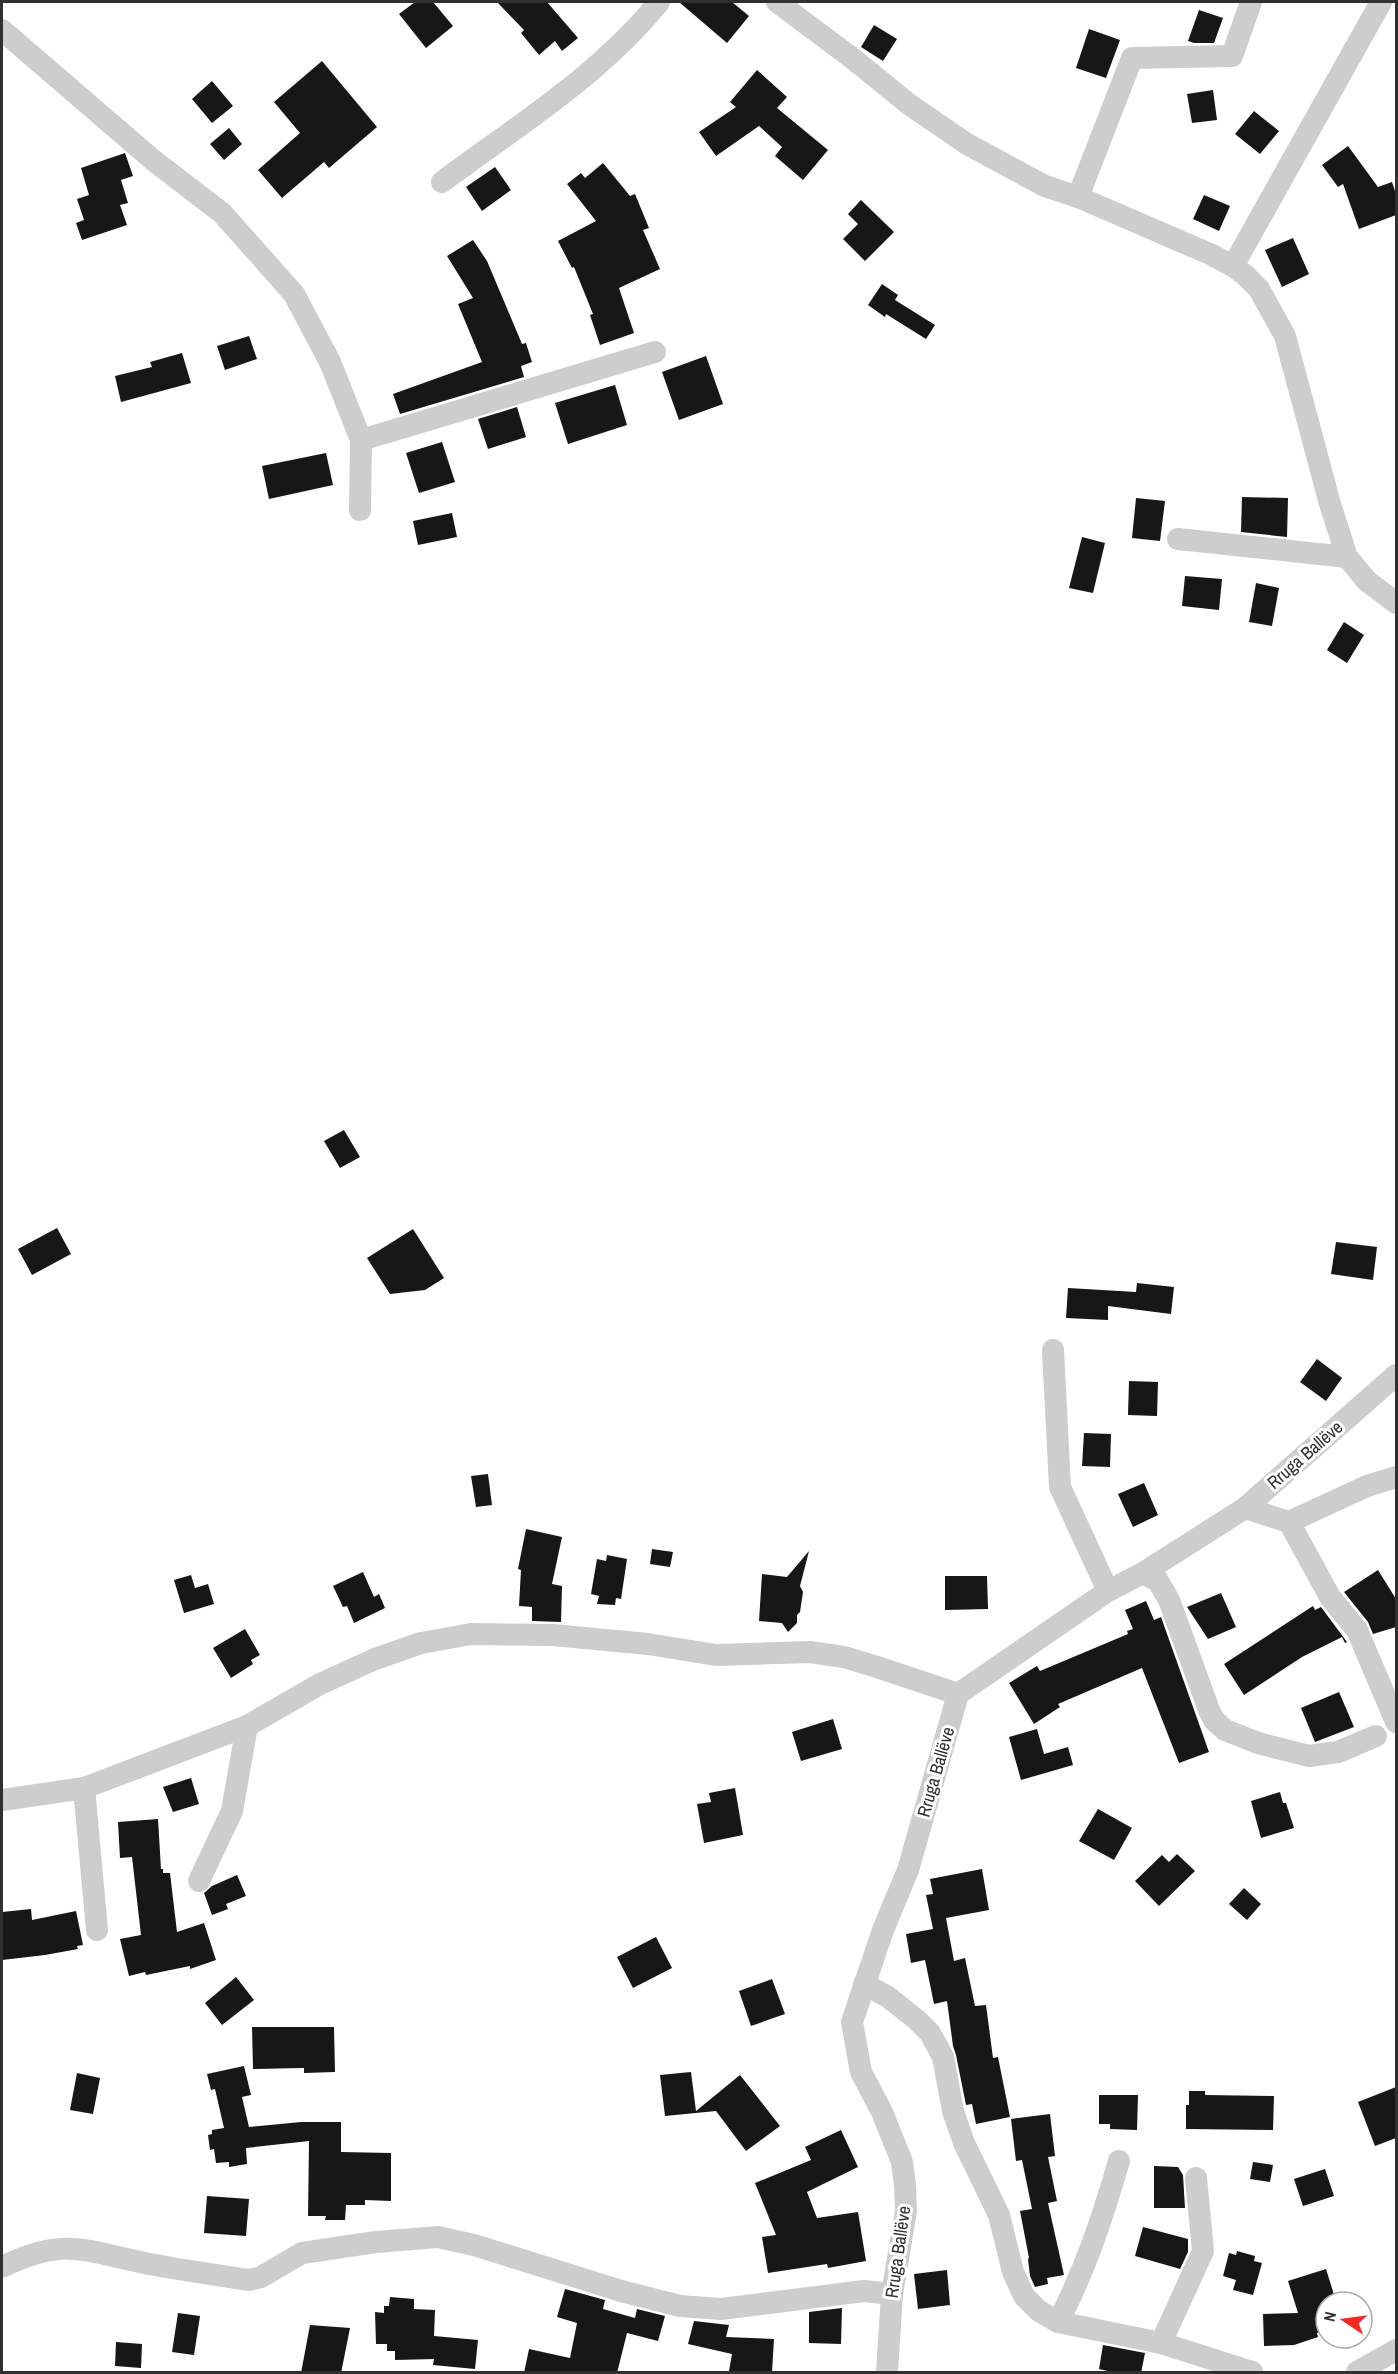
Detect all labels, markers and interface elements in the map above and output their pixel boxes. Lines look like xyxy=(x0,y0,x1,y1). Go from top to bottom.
street label: Rruga Ballëve xyxy=(1261,1415,1348,1494)
street label: Rruga Ballëve xyxy=(911,1724,960,1820)
street label: Rruga Ballëve xyxy=(879,2204,916,2300)
north arrow xyxy=(1314,2290,1374,2350)
text: N xyxy=(1318,2310,1341,2324)

